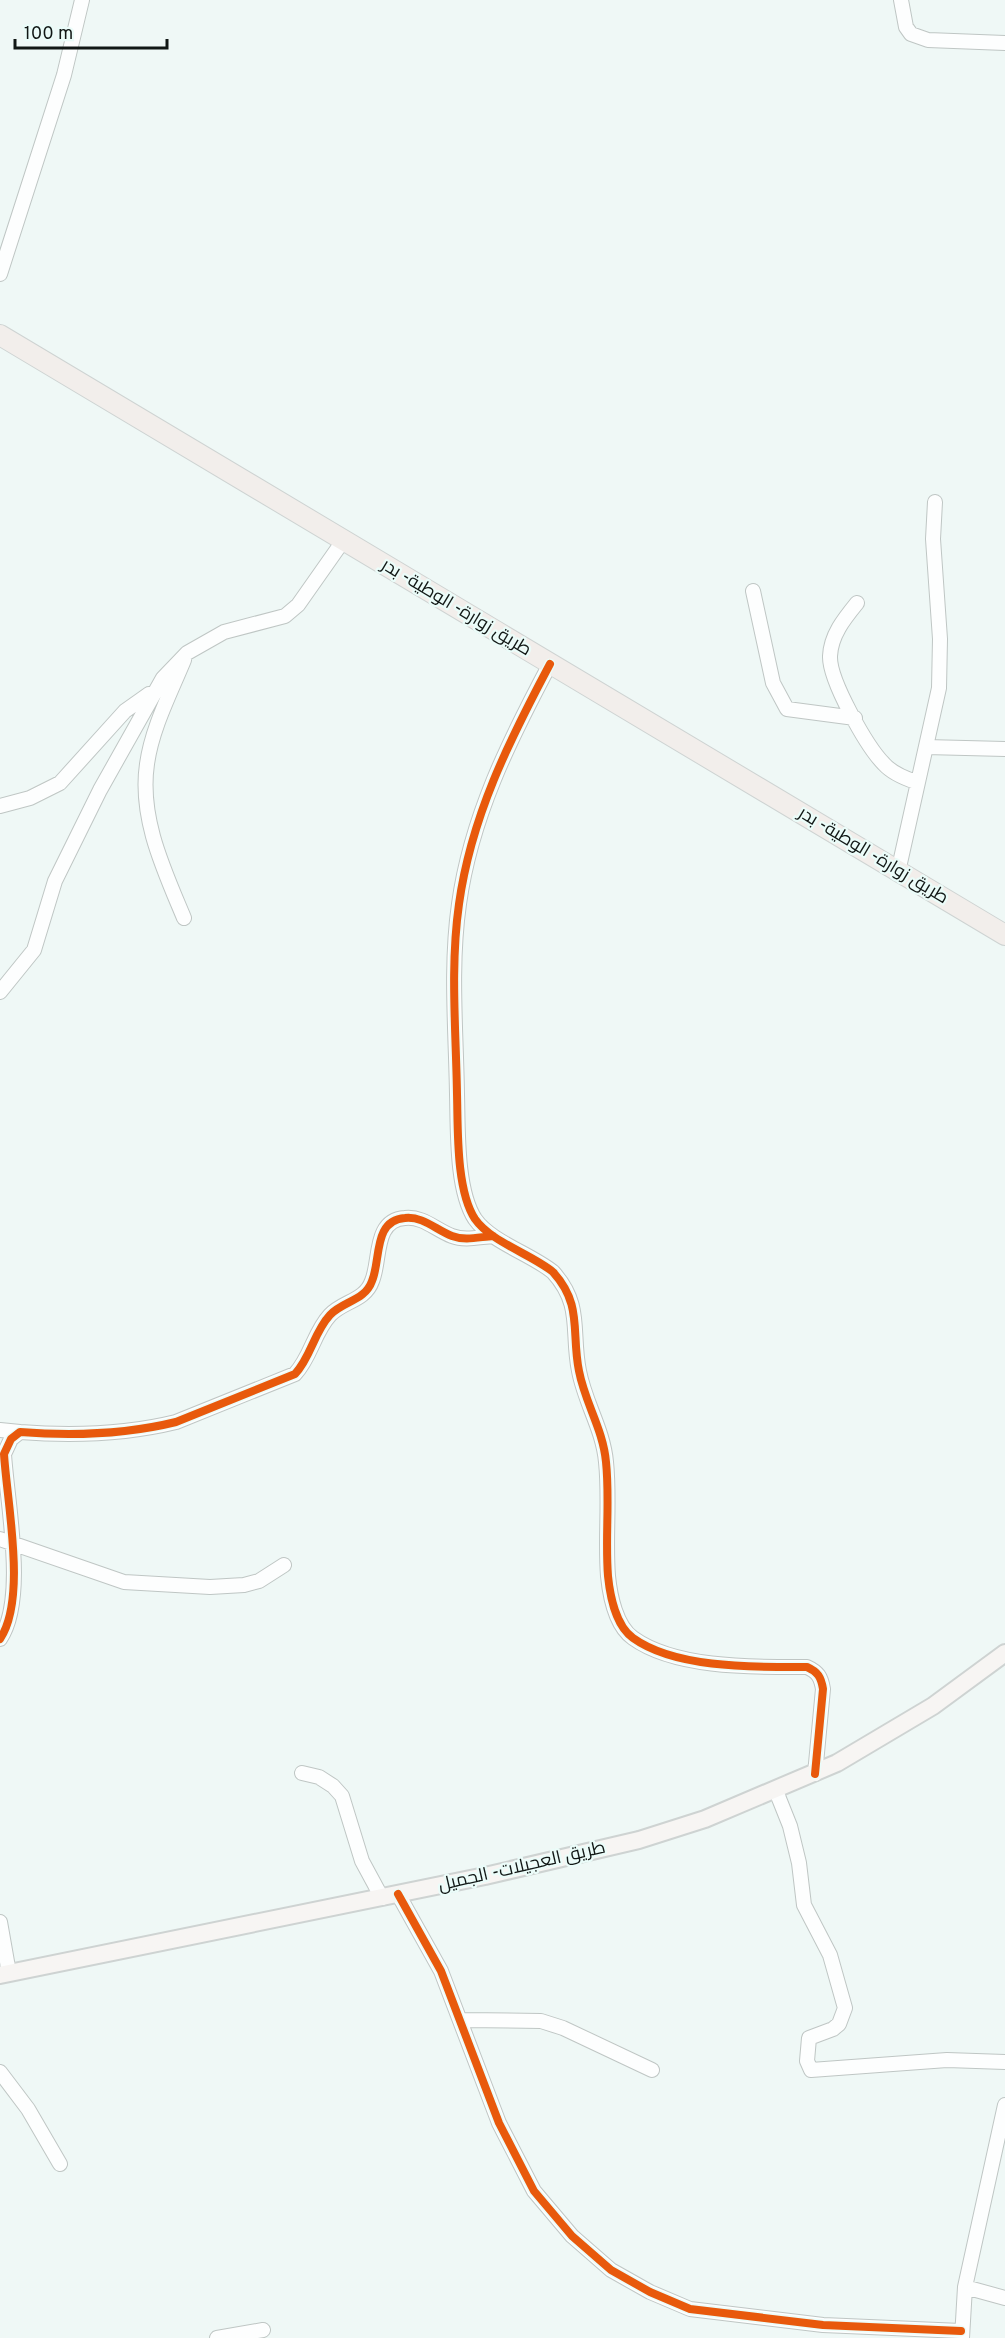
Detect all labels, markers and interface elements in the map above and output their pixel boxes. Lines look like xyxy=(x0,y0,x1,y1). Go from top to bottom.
scale bar xyxy=(15,12,166,50)
text: 100 m xyxy=(24,23,73,46)
street label: طريق زوارة- الوطية- بدر xyxy=(376,554,535,662)
street label: طريق زوارة- الوطية- بدر xyxy=(793,802,952,910)
street label: طريق العجيلات- الجميل xyxy=(436,1837,608,1897)

